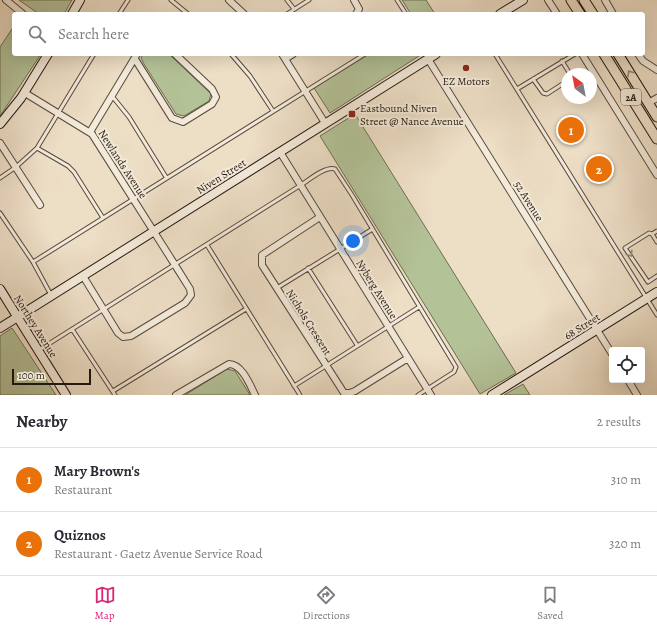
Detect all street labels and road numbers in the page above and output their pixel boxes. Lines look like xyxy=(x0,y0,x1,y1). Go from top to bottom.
road number: 2A xyxy=(621,89,641,105)
street label: Newlands Avenue xyxy=(95,127,151,202)
street label: Niven Street xyxy=(194,155,249,198)
street label: 52 Avenue xyxy=(510,178,547,224)
street label: Nyberg Avenue xyxy=(352,257,401,322)
street label: Nichols Crescent xyxy=(282,286,335,359)
street label: Northey Avenue xyxy=(10,292,61,361)
street label: 68 Street xyxy=(561,309,603,343)

